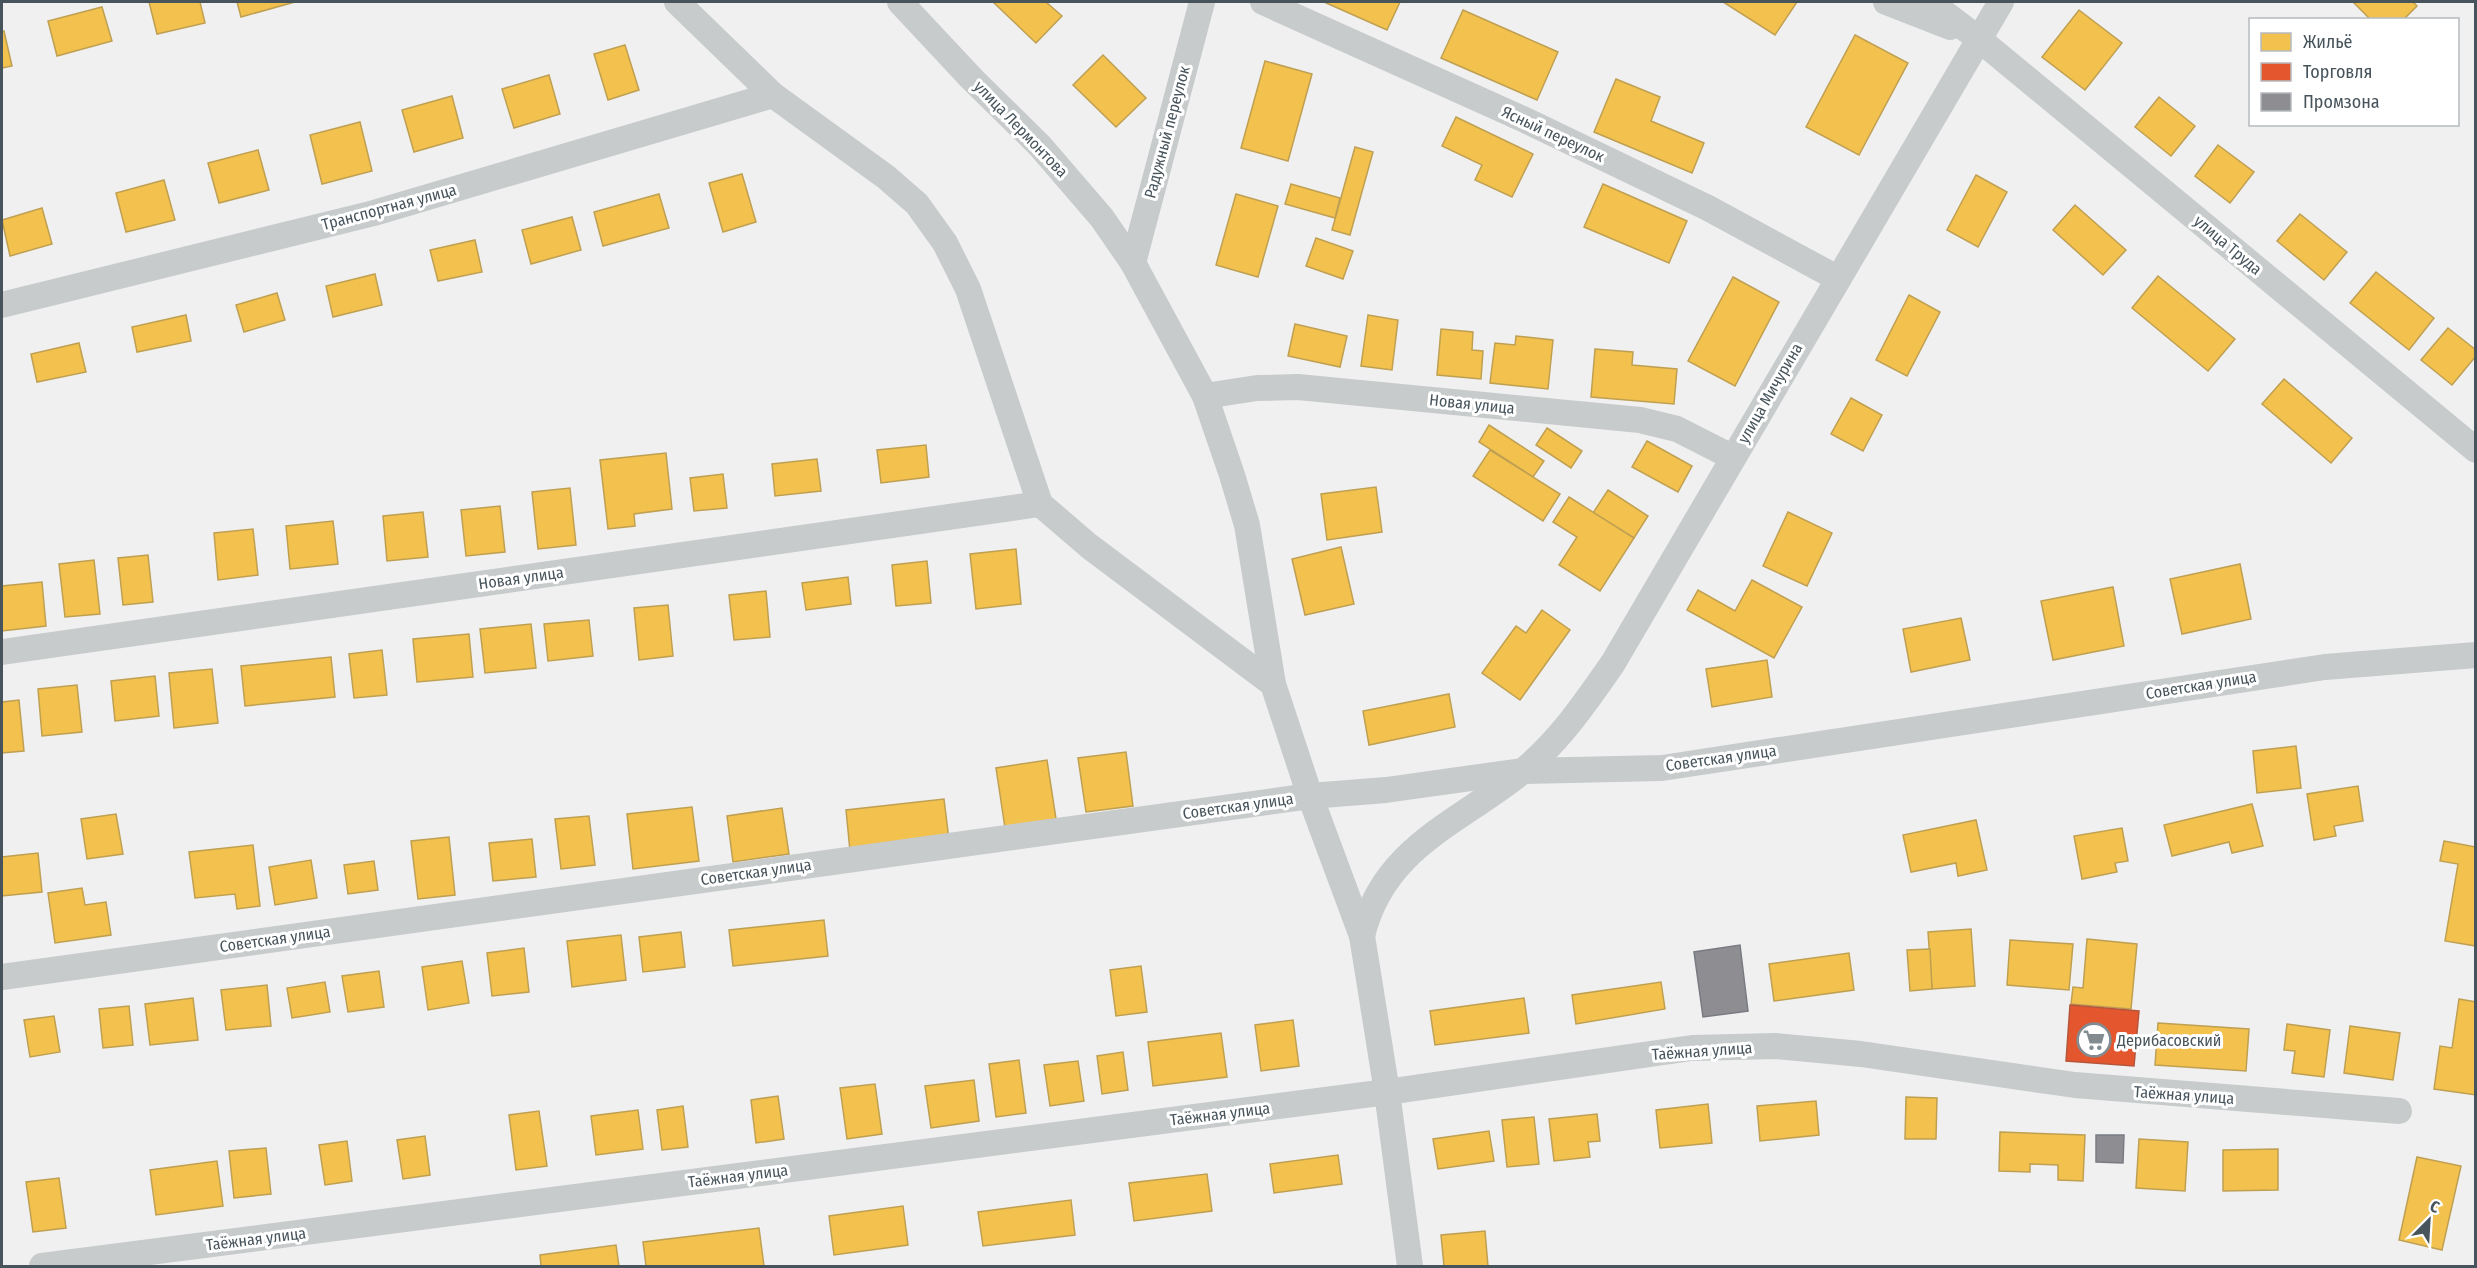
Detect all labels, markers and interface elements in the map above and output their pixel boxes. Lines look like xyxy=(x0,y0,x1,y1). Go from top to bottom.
legend xyxy=(2249,18,2459,126)
text: Жильё xyxy=(2303,31,2353,53)
text: Торговля xyxy=(2303,61,2372,83)
street label: Радужный переулок xyxy=(1140,63,1194,200)
street label: улица Лермонтова xyxy=(970,77,1072,181)
text: Промзона xyxy=(2303,91,2380,113)
street label: Ясный переулок xyxy=(1499,102,1608,166)
street label: Транспортная улица xyxy=(320,180,459,234)
street label: улица Труда xyxy=(2190,211,2266,279)
street label: улица Мичурина xyxy=(1734,339,1806,446)
street label: Новая улица xyxy=(1428,390,1516,418)
street label: Новая улица xyxy=(477,563,565,593)
street label: Советская улица xyxy=(2144,667,2258,703)
street label: Советская улица xyxy=(1664,741,1778,775)
street label: Советская улица xyxy=(1181,789,1295,823)
street label: Советская улица xyxy=(699,855,813,889)
street label: Советская улица xyxy=(218,922,332,956)
supermarket icon: Дерибасовский xyxy=(2076,1022,2112,1058)
place label: Дерибасовский xyxy=(2116,1031,2221,1050)
street label: Таёжная улица xyxy=(1651,1038,1753,1064)
street label: Таёжная улица xyxy=(2133,1082,2235,1108)
street label: Таёжная улица xyxy=(1169,1098,1271,1130)
street label: Таёжная улица xyxy=(687,1160,789,1192)
north arrow xyxy=(2399,1190,2459,1250)
text: С xyxy=(2427,1196,2443,1217)
street label: Таёжная улица xyxy=(205,1223,307,1255)

